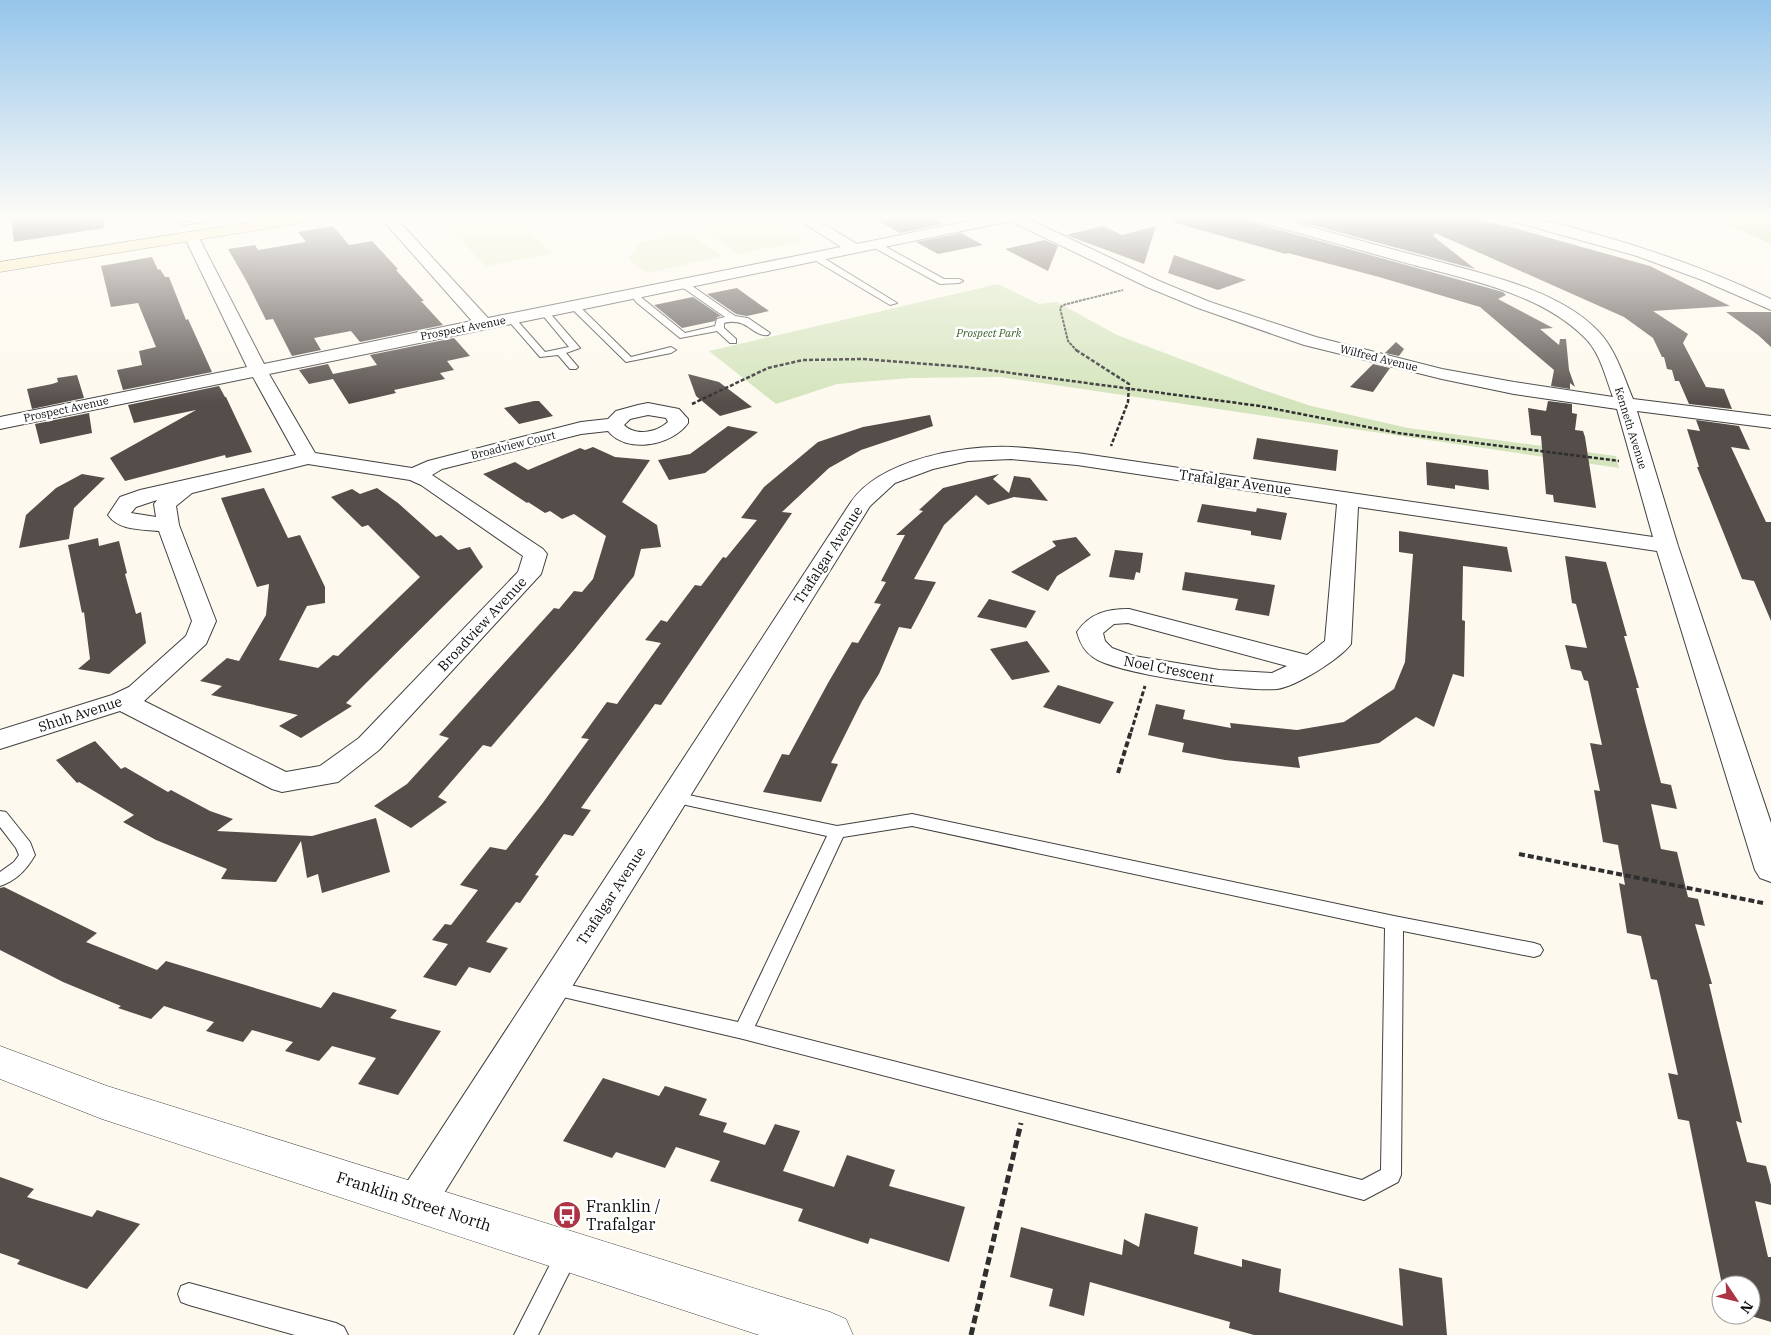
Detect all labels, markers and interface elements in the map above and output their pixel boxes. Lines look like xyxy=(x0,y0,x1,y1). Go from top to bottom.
street label: Prospect Avenue xyxy=(419,313,507,343)
park label: Prospect Park xyxy=(955,326,1022,340)
street label: Wilfred Avenue xyxy=(1339,342,1420,374)
street label: Kenneth Avenue xyxy=(1612,385,1650,471)
street label: Prospect Avenue xyxy=(22,393,110,425)
street label: Broadview Court xyxy=(469,428,557,462)
street label: Trafalgar Avenue xyxy=(1178,465,1292,499)
street label: Trafalgar Avenue xyxy=(790,503,866,607)
street label: Broadview Avenue xyxy=(434,573,530,675)
street label: Noel Crescent xyxy=(1122,651,1216,687)
street label: Shuh Avenue xyxy=(36,692,124,736)
street label: Trafalgar Avenue xyxy=(573,844,649,948)
street label: Franklin Street North xyxy=(334,1167,494,1236)
place label: Franklin / Trafalgar xyxy=(586,1196,661,1234)
bus stop icon: Franklin / Trafalgar xyxy=(552,1200,582,1230)
north arrow xyxy=(1711,1275,1761,1325)
text: N xyxy=(1736,1298,1757,1317)

